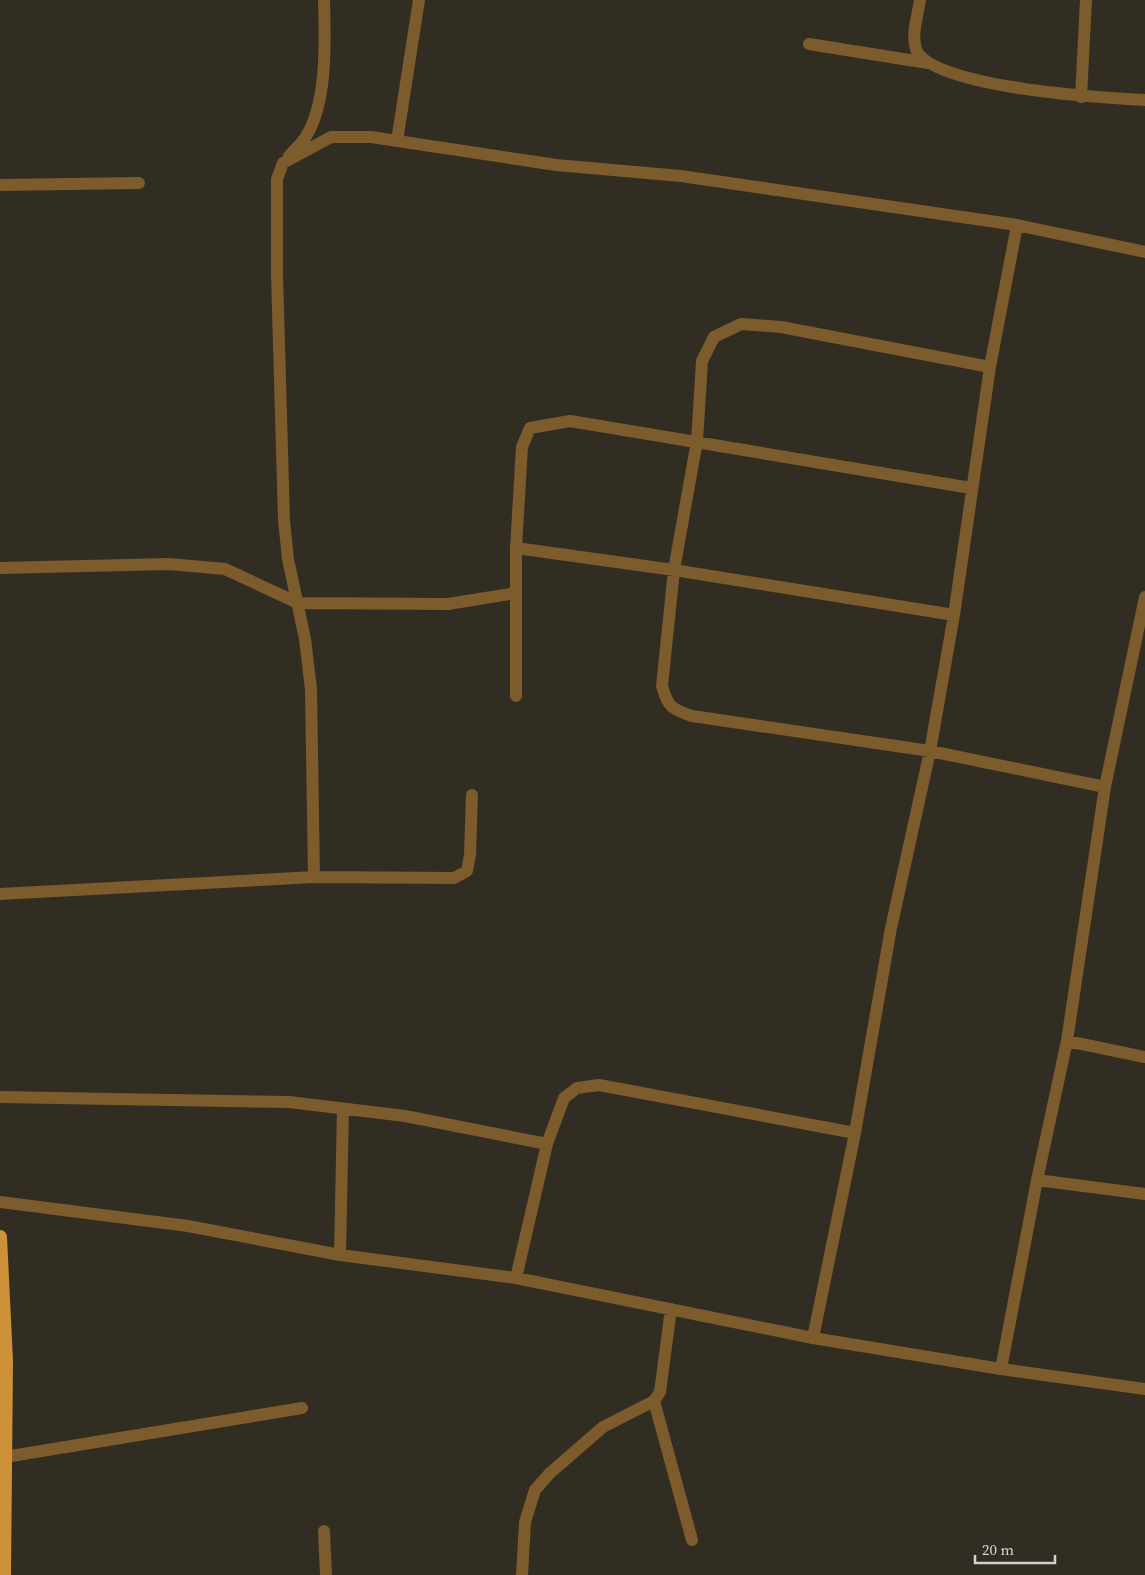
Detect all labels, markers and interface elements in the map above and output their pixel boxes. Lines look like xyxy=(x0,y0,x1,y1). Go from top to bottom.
scale bar xyxy=(975,1532,1055,1564)
text: 20 m xyxy=(982,1539,1014,1560)

